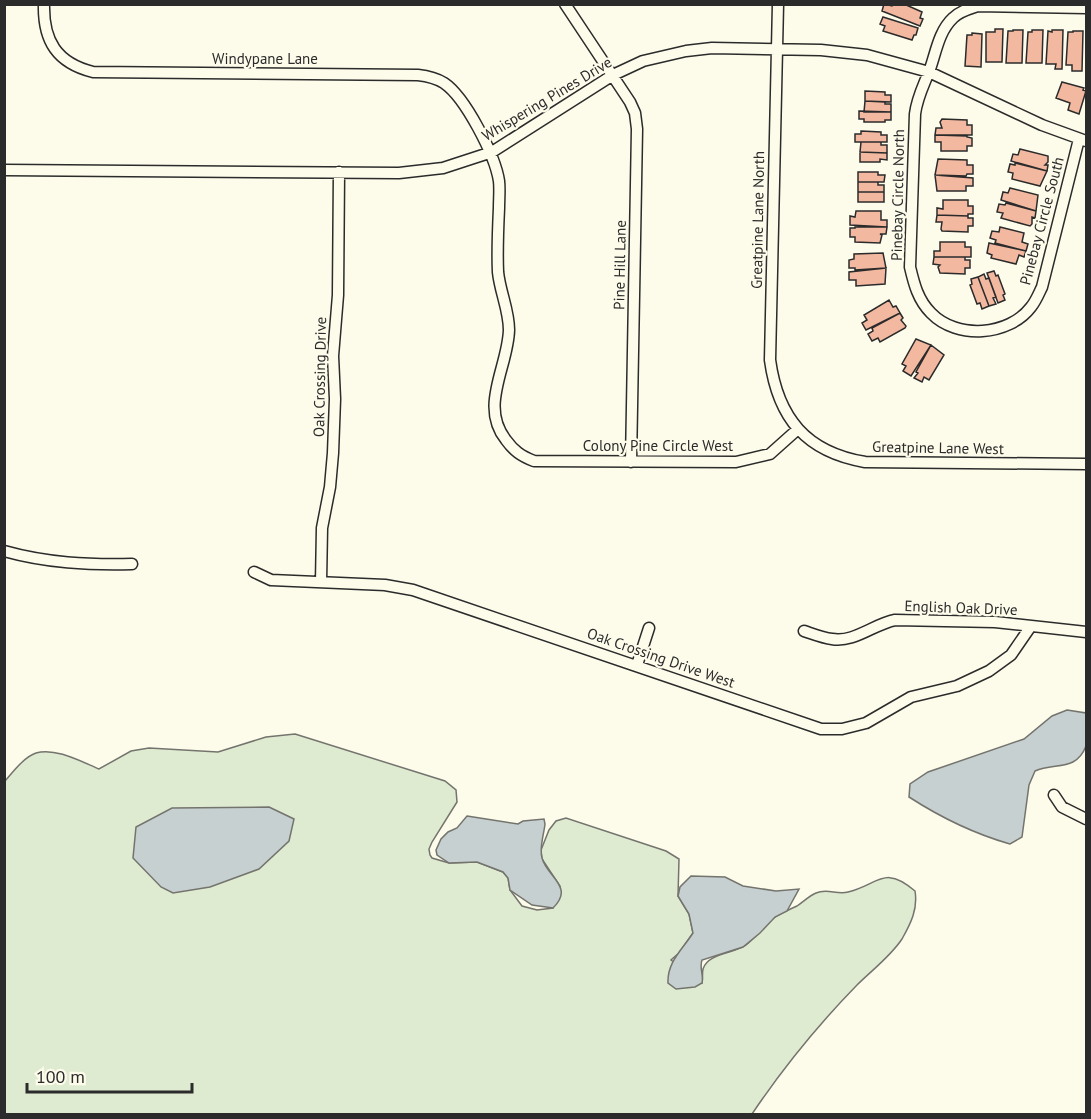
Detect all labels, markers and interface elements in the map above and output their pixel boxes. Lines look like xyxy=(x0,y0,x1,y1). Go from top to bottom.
street label: Windypane Lane xyxy=(212,49,318,68)
street label: Whispering Pines Drive xyxy=(478,52,615,145)
street label: Pinebay Circle North xyxy=(887,129,908,261)
street label: Greatpine Lane North xyxy=(747,151,768,289)
street label: Pinebay Circle South xyxy=(1015,155,1068,287)
street label: Pine Hill Lane xyxy=(609,220,630,310)
street label: Oak Crossing Drive xyxy=(309,317,330,437)
street label: Colony Pine Circle West xyxy=(583,436,733,455)
street label: Greatpine Lane West xyxy=(872,437,1004,458)
street label: English Oak Drive xyxy=(904,596,1018,619)
street label: Oak Crossing Drive West xyxy=(585,623,738,692)
scale bar xyxy=(27,1056,192,1094)
text: 100 m xyxy=(36,1065,85,1088)

